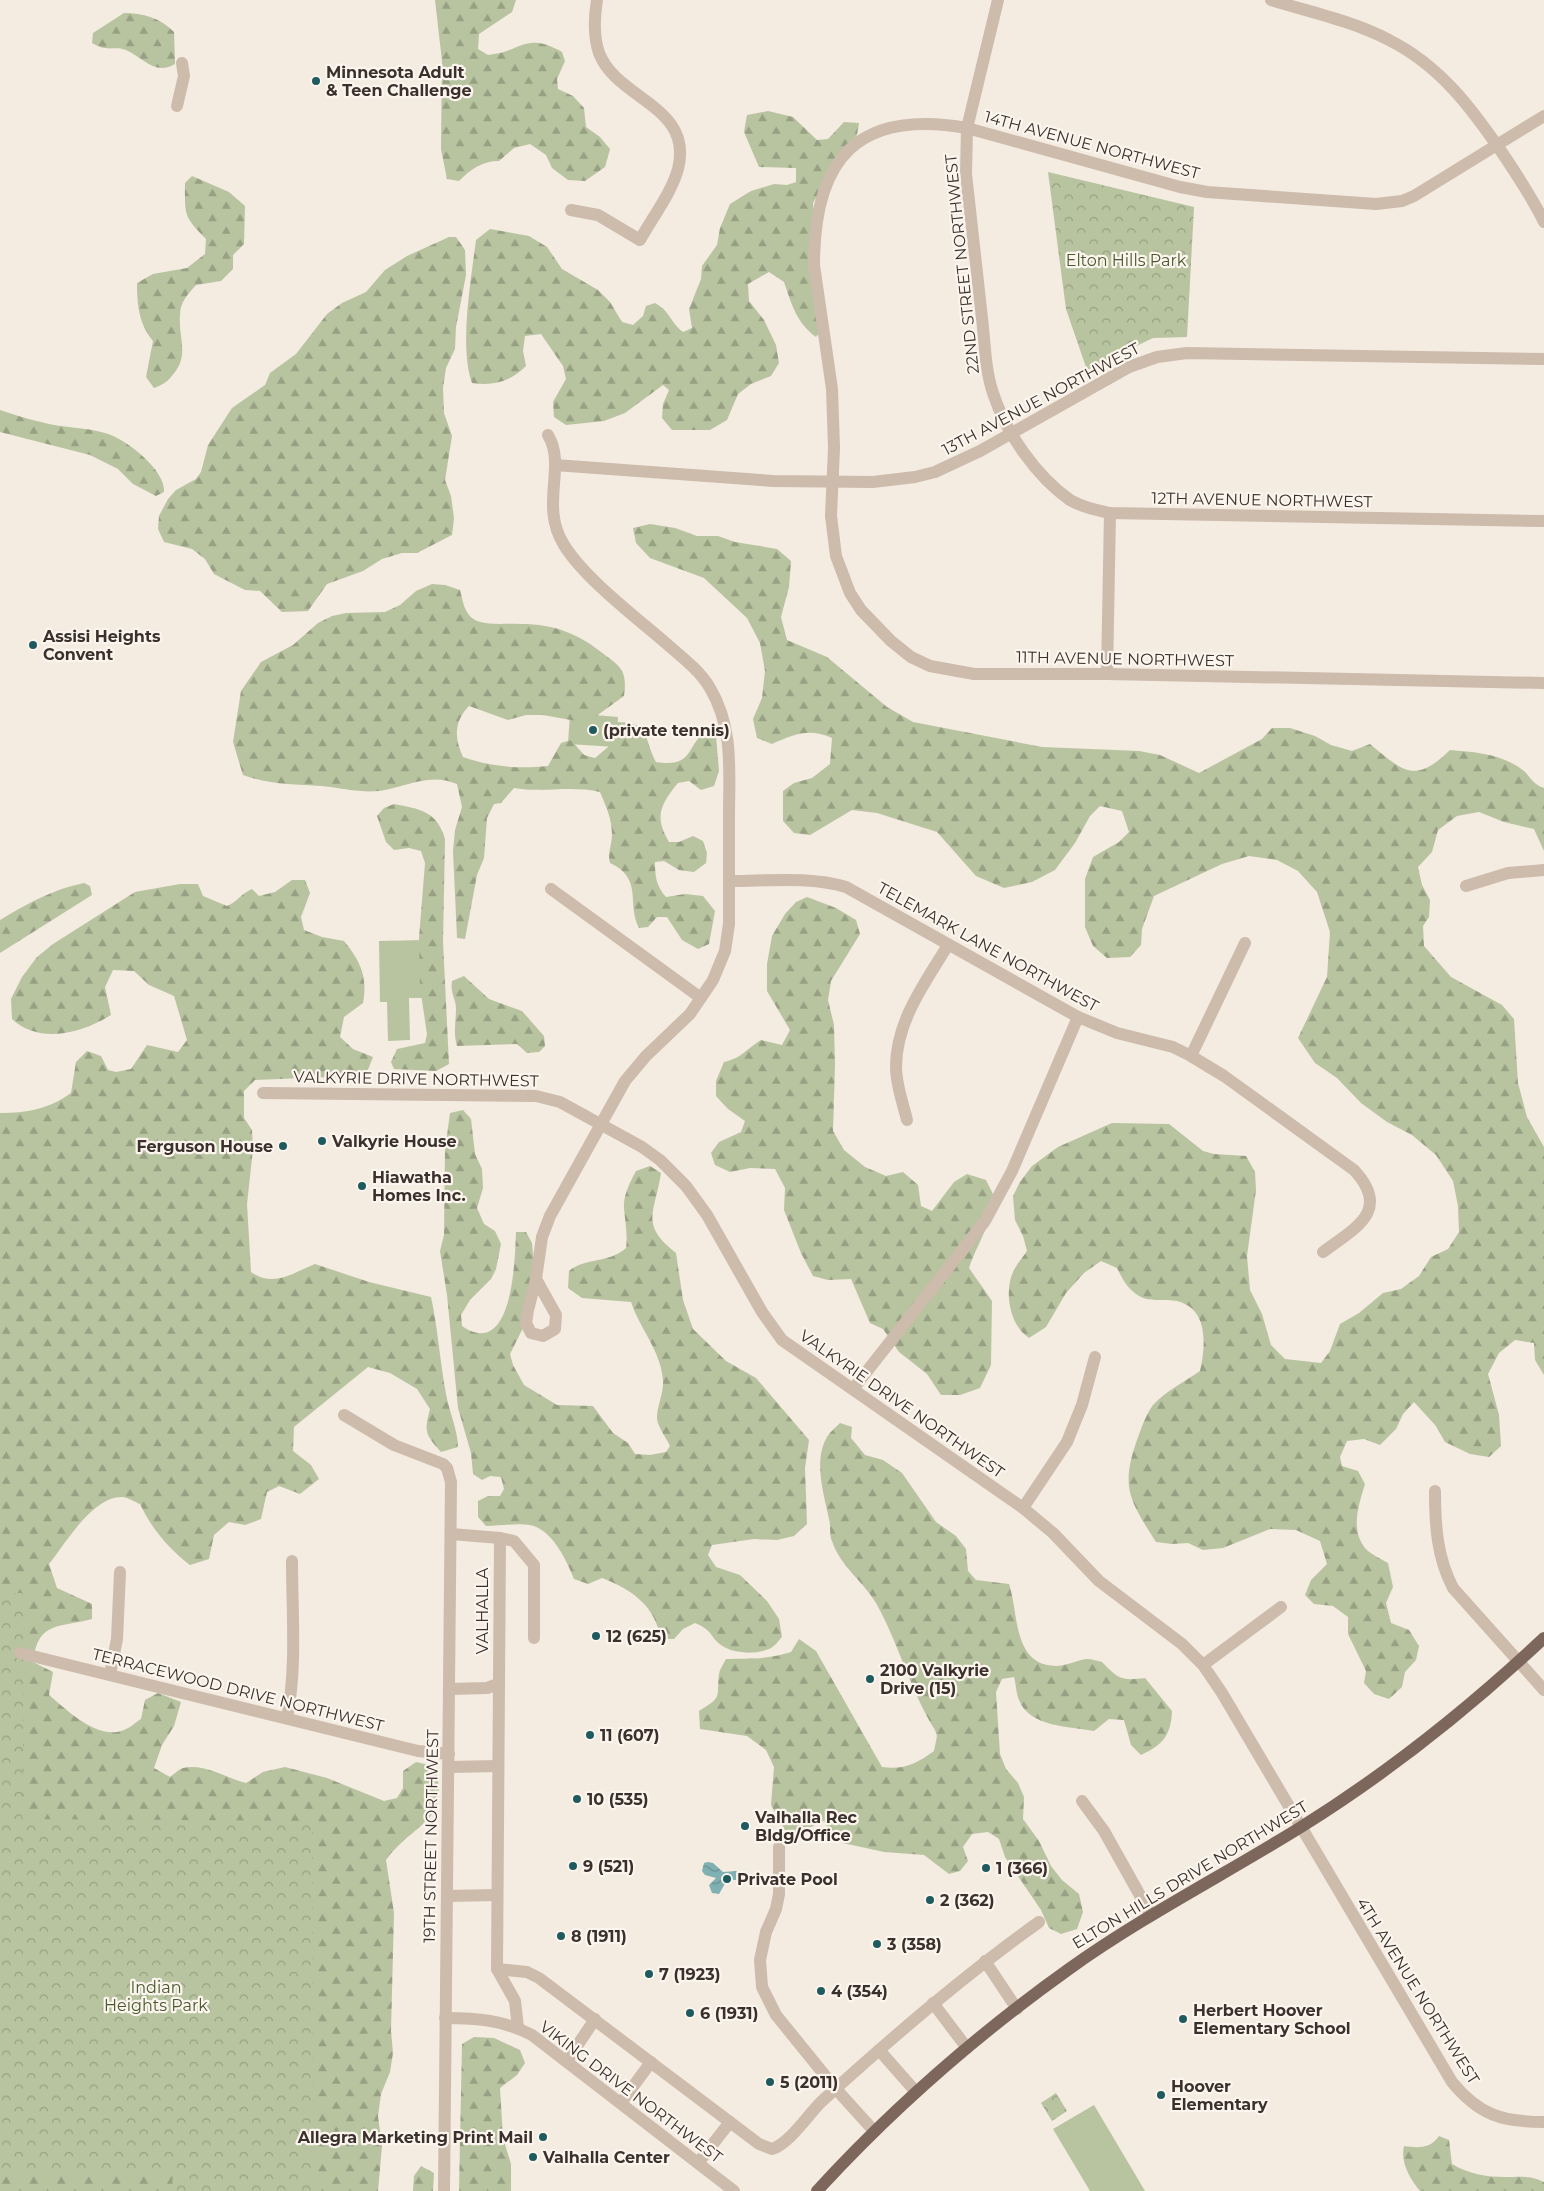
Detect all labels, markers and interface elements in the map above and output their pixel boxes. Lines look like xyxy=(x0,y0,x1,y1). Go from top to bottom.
place label: Minnesota Adult & Teen Challenge xyxy=(326,63,472,100)
marker: Minnesota Adult & Teen Challenge xyxy=(310,75,322,87)
street label: 14TH AVENUE NORTHWEST xyxy=(982,107,1202,183)
street label: 22ND STREET NORTHWEST xyxy=(941,152,983,375)
park label: Elton Hills Park xyxy=(1066,251,1187,270)
street label: 13TH AVENUE NORTHWEST xyxy=(939,338,1144,459)
street label: 12TH AVENUE NORTHWEST xyxy=(1151,489,1374,511)
place label: Assisi Heights Convent xyxy=(42,627,161,664)
marker: Assisi Heights Convent xyxy=(27,639,39,651)
street label: 11TH AVENUE NORTHWEST xyxy=(1016,648,1235,670)
place label: (private tennis) xyxy=(603,721,730,740)
marker: (private tennis) xyxy=(587,724,599,736)
street label: TELEMARK LANE NORTHWEST xyxy=(874,878,1102,1016)
street label: VALKYRIE DRIVE NORTHWEST xyxy=(293,1067,540,1091)
place label: Valkyrie House xyxy=(331,1132,457,1151)
marker: Valkyrie House xyxy=(316,1135,328,1147)
place label: Ferguson House xyxy=(136,1137,273,1156)
marker: Ferguson House xyxy=(277,1140,289,1152)
place label: Hiawatha Homes Inc. xyxy=(372,1168,466,1205)
marker: Hiawatha Homes Inc. xyxy=(356,1180,368,1192)
street label: VALKYRIE DRIVE NORTHWEST xyxy=(796,1326,1009,1483)
street label: VALHALLA xyxy=(473,1567,492,1654)
place label: 12 (625) xyxy=(606,1627,667,1646)
marker: 12 (625) xyxy=(590,1630,602,1642)
street label: TERRACEWOOD DRIVE NORTHWEST xyxy=(90,1644,387,1736)
place label: 2100 Valkyrie Drive (15) xyxy=(880,1661,989,1698)
marker: 2100 Valkyrie Drive (15) xyxy=(864,1673,876,1685)
place label: 11 (607) xyxy=(600,1726,659,1745)
street label: 19TH STREET NORTHWEST xyxy=(420,1728,442,1943)
marker: 11 (607) xyxy=(584,1729,596,1741)
place label: 10 (535) xyxy=(587,1790,648,1809)
marker: 10 (535) xyxy=(571,1793,583,1805)
street label: ELTON HILLS DRIVE NORTHWEST xyxy=(1069,1797,1312,1953)
place label: Valhalla Rec Bldg/Office xyxy=(754,1808,858,1845)
marker: Valhalla Rec Bldg/Office xyxy=(739,1820,751,1832)
place label: 9 (521) xyxy=(583,1857,634,1876)
place label: 1 (366) xyxy=(996,1859,1048,1878)
marker: 9 (521) xyxy=(567,1860,579,1872)
marker: 1 (366) xyxy=(980,1862,992,1874)
place label: Private Pool xyxy=(737,1870,838,1889)
marker: Private Pool xyxy=(721,1873,733,1885)
place label: 2 (362) xyxy=(940,1891,995,1910)
marker: 2 (362) xyxy=(924,1894,936,1906)
street label: 4TH AVENUE NORTHWEST xyxy=(1353,1894,1484,2088)
place label: 8 (1911) xyxy=(571,1927,627,1946)
marker: 8 (1911) xyxy=(555,1930,567,1942)
place label: 3 (358) xyxy=(886,1935,942,1954)
marker: 3 (358) xyxy=(871,1938,883,1950)
place label: 7 (1923) xyxy=(659,1965,720,1984)
marker: 7 (1923) xyxy=(643,1968,655,1980)
park label: Indian Heights Park xyxy=(104,1978,208,2015)
place label: 4 (354) xyxy=(831,1982,888,2001)
marker: 4 (354) xyxy=(815,1985,827,1997)
place label: Herbert Hoover Elementary School xyxy=(1193,2001,1351,2038)
place label: 6 (1931) xyxy=(700,2004,758,2023)
marker: 6 (1931) xyxy=(684,2007,696,2019)
marker: Herbert Hoover Elementary School xyxy=(1177,2013,1189,2025)
street label: VIKING DRIVE NORTHWEST xyxy=(536,2017,727,2167)
place label: 5 (2011) xyxy=(780,2073,838,2092)
marker: 5 (2011) xyxy=(764,2076,776,2088)
place label: Hoover Elementary xyxy=(1171,2077,1268,2114)
marker: Hoover Elementary xyxy=(1155,2089,1167,2101)
place label: Allegra Marketing Print Mail xyxy=(297,2128,533,2147)
marker: Allegra Marketing Print Mail xyxy=(537,2131,549,2143)
place label: Valhalla Center xyxy=(542,2148,670,2167)
marker: Valhalla Center xyxy=(527,2151,539,2163)

